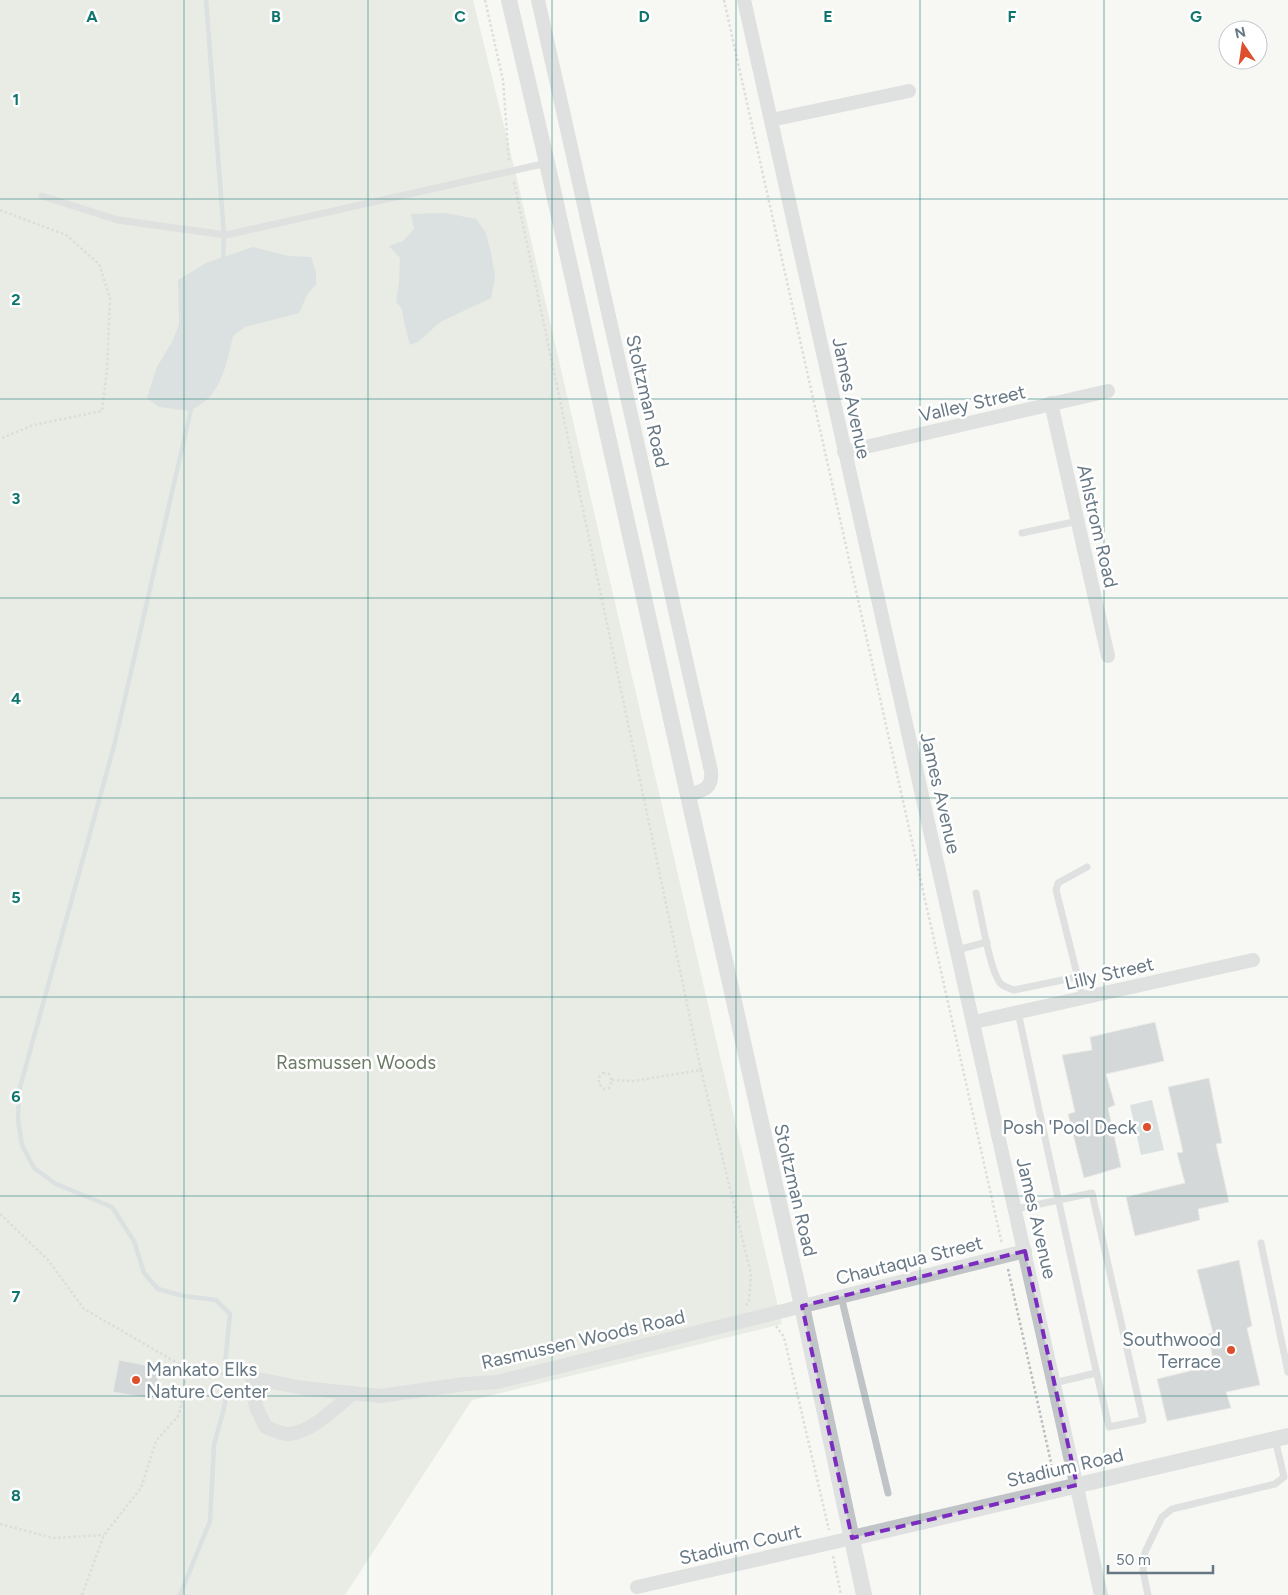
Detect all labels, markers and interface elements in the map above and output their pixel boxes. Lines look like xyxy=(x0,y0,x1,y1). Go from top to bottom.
text: A xyxy=(86,7,98,26)
text: B xyxy=(271,7,281,26)
text: C xyxy=(454,7,466,26)
text: D xyxy=(638,7,650,26)
text: E xyxy=(823,7,833,26)
text: F xyxy=(1008,7,1017,26)
text: G xyxy=(1190,7,1202,26)
north arrow xyxy=(1218,20,1268,70)
text: N xyxy=(1233,23,1247,42)
text: 1 xyxy=(13,90,19,109)
text: 2 xyxy=(11,290,21,309)
street label: Stoltzman Road xyxy=(621,333,674,470)
street label: James Avenue xyxy=(827,335,876,461)
street label: Valley Street xyxy=(917,380,1028,427)
street label: Ahlstrom Road xyxy=(1072,462,1123,590)
text: 3 xyxy=(12,489,21,508)
text: 4 xyxy=(11,689,21,708)
street label: James Avenue xyxy=(915,730,966,856)
text: 5 xyxy=(11,888,21,907)
street label: Lilly Street xyxy=(1062,952,1156,995)
park label: Rasmussen Woods xyxy=(276,1051,436,1074)
text: 6 xyxy=(11,1087,21,1106)
place label: Posh 'Pool Deck xyxy=(1003,1116,1138,1139)
marker: Posh 'Pool Deck xyxy=(1141,1121,1153,1133)
street label: Stoltzman Road xyxy=(769,1122,822,1259)
street label: James Avenue xyxy=(1011,1155,1062,1281)
street label: Chautaqua Street xyxy=(833,1231,985,1290)
text: 7 xyxy=(12,1287,21,1306)
street label: Rasmussen Woods Road xyxy=(479,1305,687,1374)
place label: Southwood Terrace xyxy=(1122,1328,1221,1373)
marker: Southwood Terrace xyxy=(1225,1344,1237,1356)
place label: Mankato Elks Nature Center xyxy=(146,1358,269,1403)
marker: Mankato Elks Nature Center xyxy=(130,1374,142,1386)
street label: Stadium Road xyxy=(1004,1443,1126,1492)
text: 8 xyxy=(11,1486,21,1505)
street label: Stadium Court xyxy=(677,1519,803,1570)
scale bar xyxy=(1108,1542,1213,1574)
text: 50 m xyxy=(1116,1551,1151,1569)

